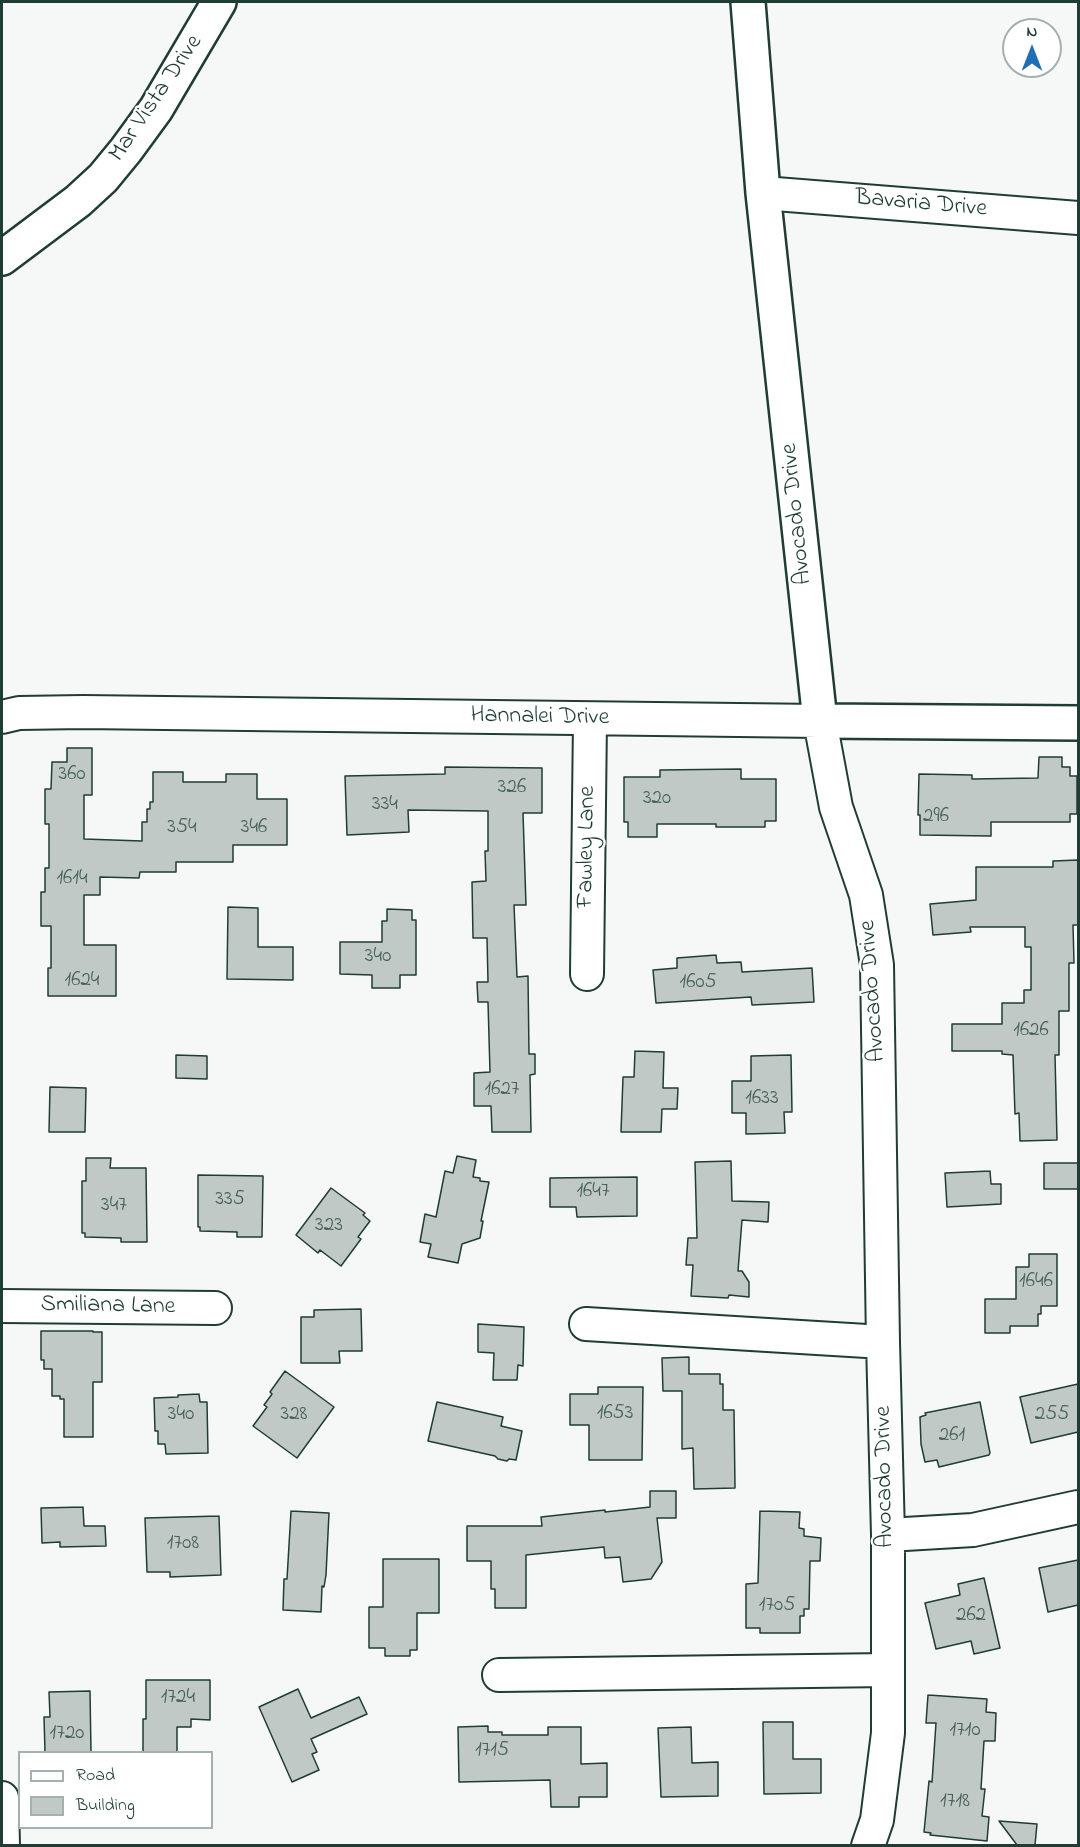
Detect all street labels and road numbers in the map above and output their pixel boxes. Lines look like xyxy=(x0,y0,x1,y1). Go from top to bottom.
street label: Mar Vista Drive xyxy=(104,30,210,168)
street label: Bavaria Drive xyxy=(854,185,988,225)
street label: Avocado Drive xyxy=(776,442,820,586)
street label: Hannalei Drive xyxy=(470,702,610,734)
street label: Fawley Lane xyxy=(573,786,603,908)
street label: Avocado Drive xyxy=(855,919,893,1063)
street label: Smiliana Lane xyxy=(40,1291,176,1323)
street label: Avocado Drive xyxy=(870,1406,902,1548)

